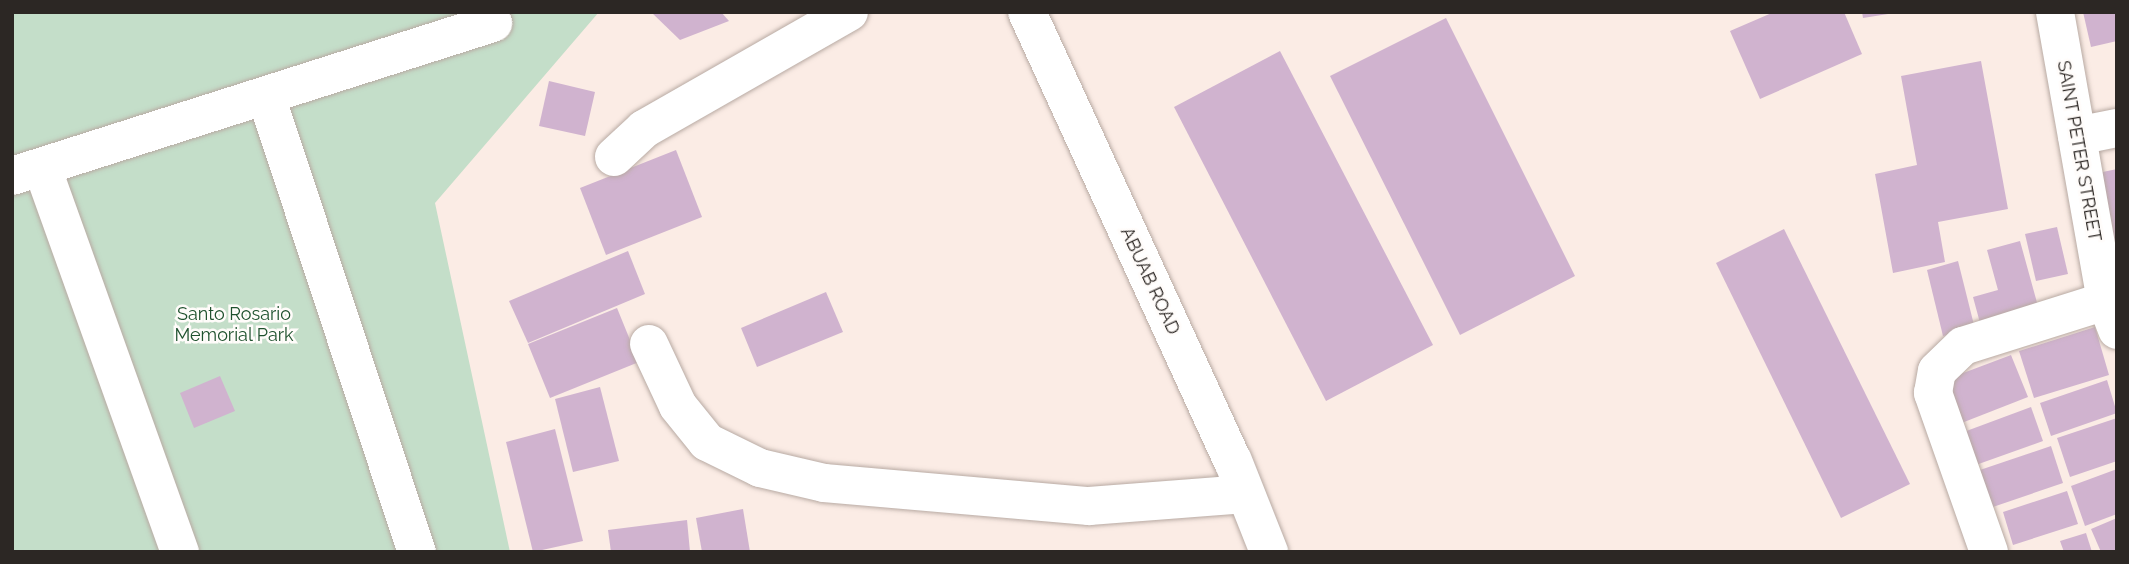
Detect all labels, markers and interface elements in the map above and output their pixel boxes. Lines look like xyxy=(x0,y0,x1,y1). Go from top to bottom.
street label: SAINT PETER STREET xyxy=(2052,59,2106,243)
street label: ABUAB ROAD xyxy=(1116,224,1184,338)
park label: Santo Rosario Memorial Park xyxy=(174,304,294,346)

